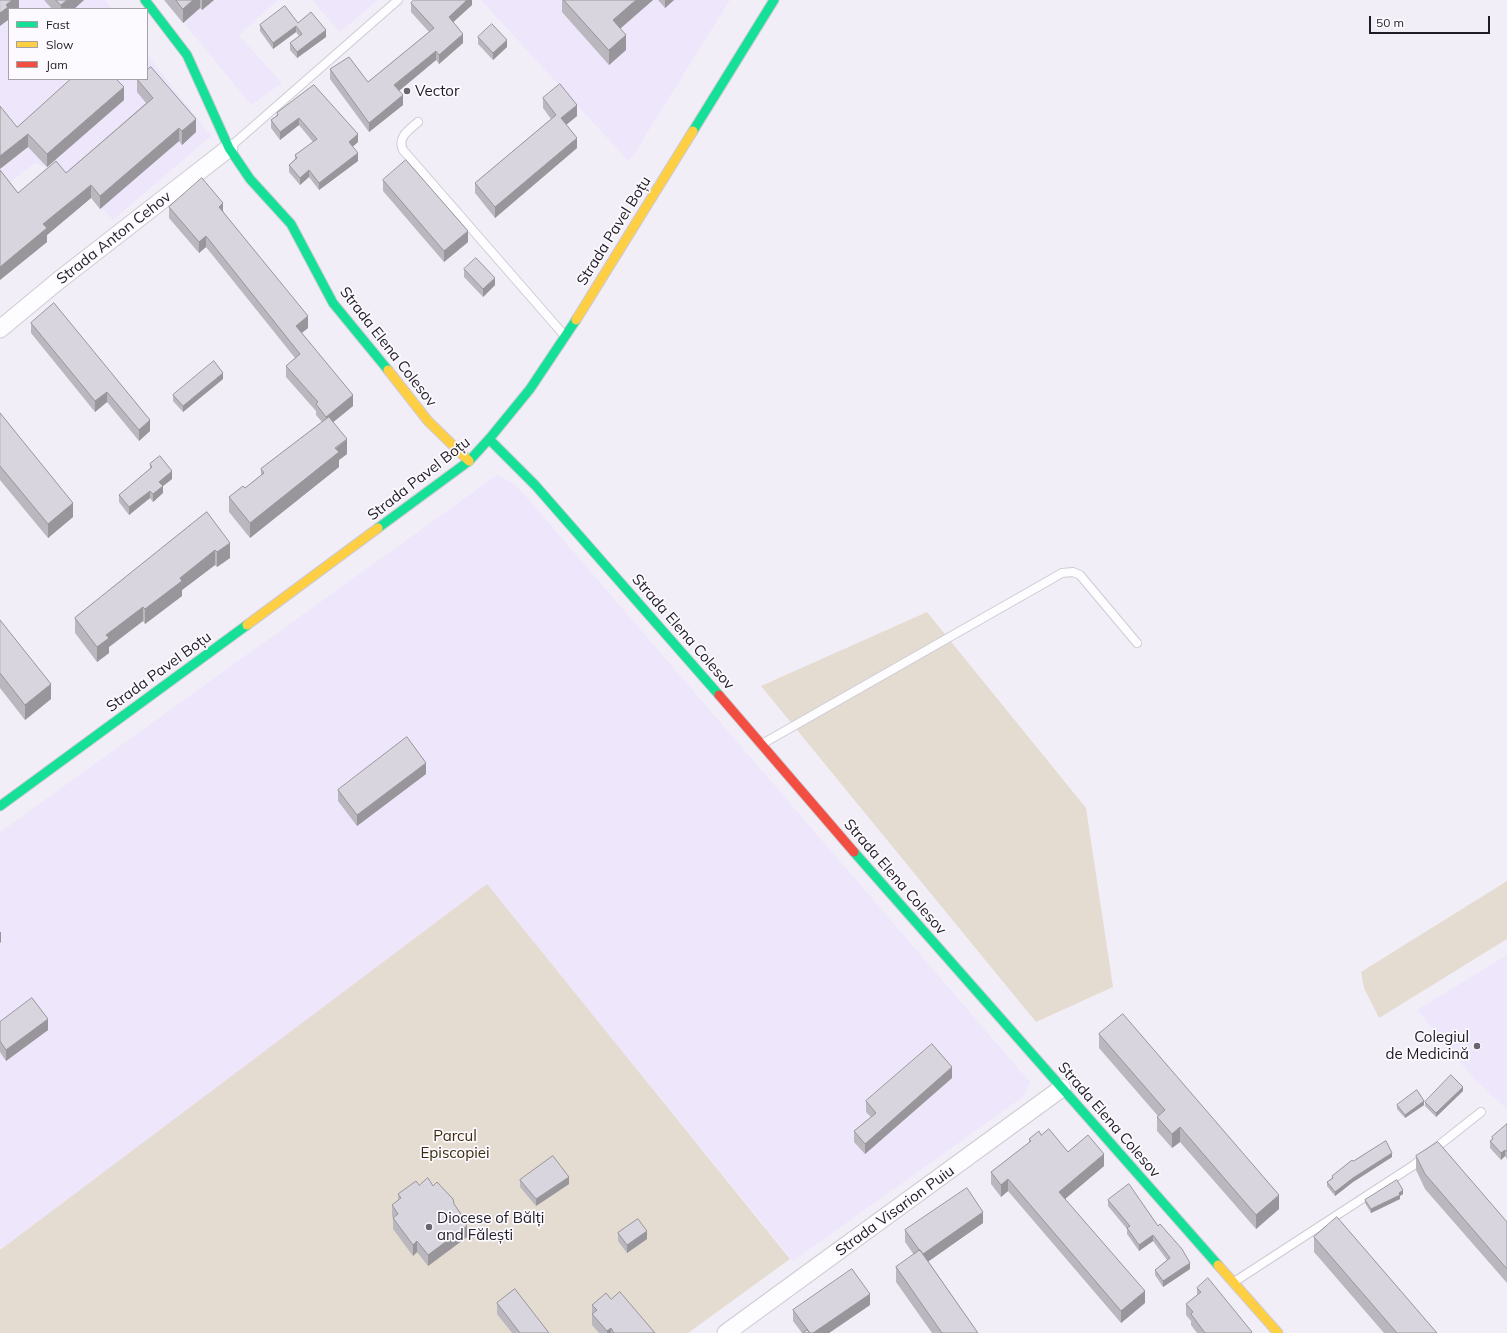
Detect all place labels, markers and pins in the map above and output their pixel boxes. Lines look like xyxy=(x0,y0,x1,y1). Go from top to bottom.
place label: Vector xyxy=(415,82,459,100)
marker: Vector xyxy=(402,86,412,96)
place label: Colegiul de Medicină xyxy=(1386,1028,1469,1063)
marker: Colegiul de Medicină xyxy=(1472,1041,1482,1051)
place label: Diocese of Bălți and Fălești xyxy=(437,1209,544,1244)
marker: Diocese of Bălți and Fălești xyxy=(424,1222,434,1232)

